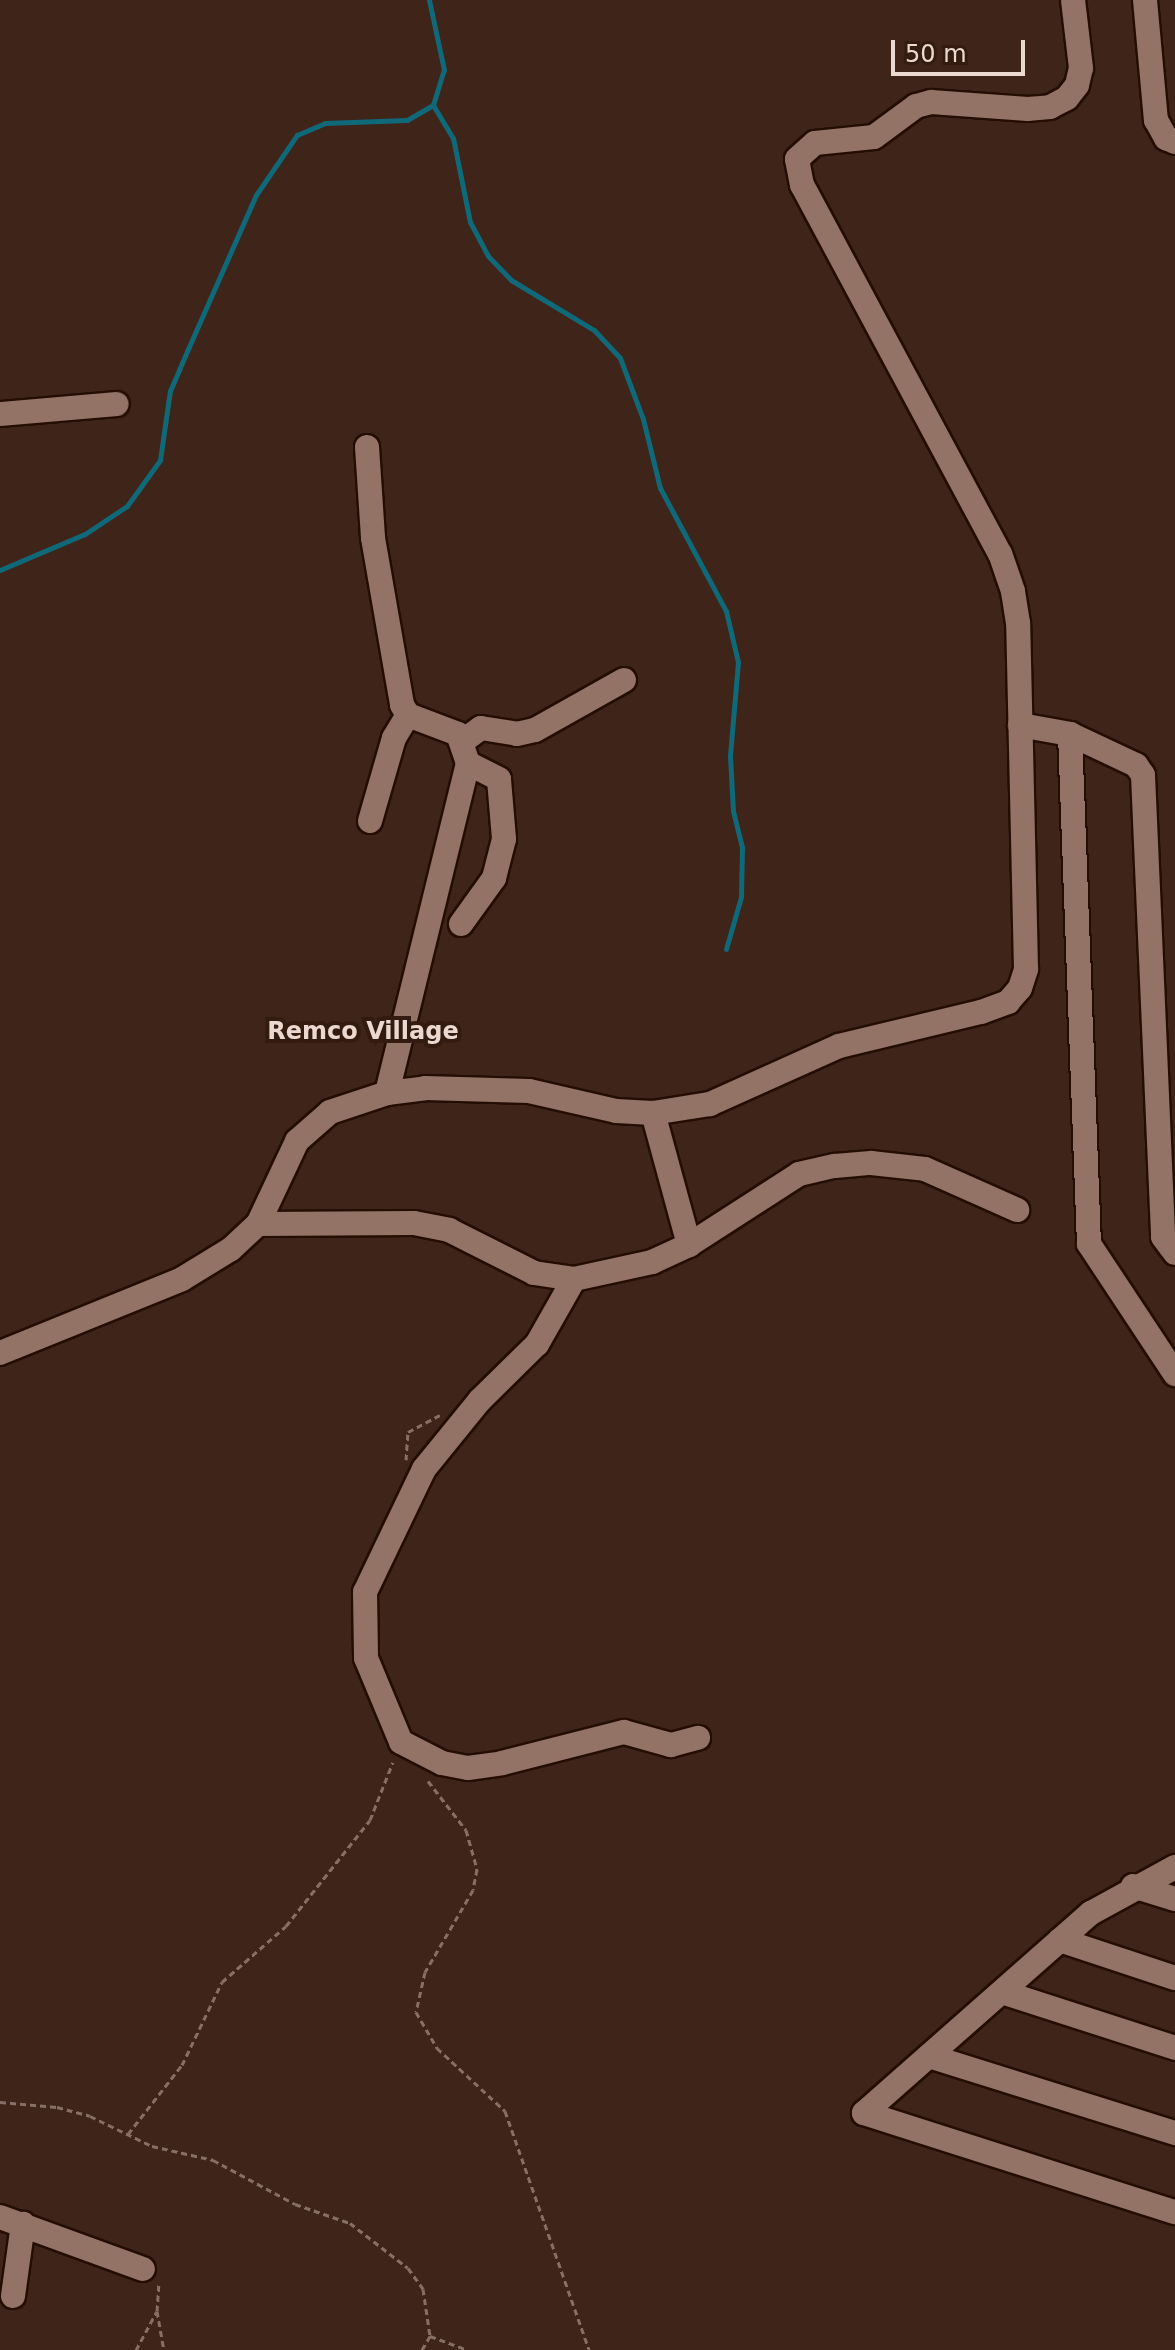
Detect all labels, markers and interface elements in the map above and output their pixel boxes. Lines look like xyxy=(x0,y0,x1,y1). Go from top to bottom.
scale bar xyxy=(895,24,1029,74)
text: 50 m xyxy=(905,40,967,68)
district label: Remco Village xyxy=(267,1018,459,1046)

